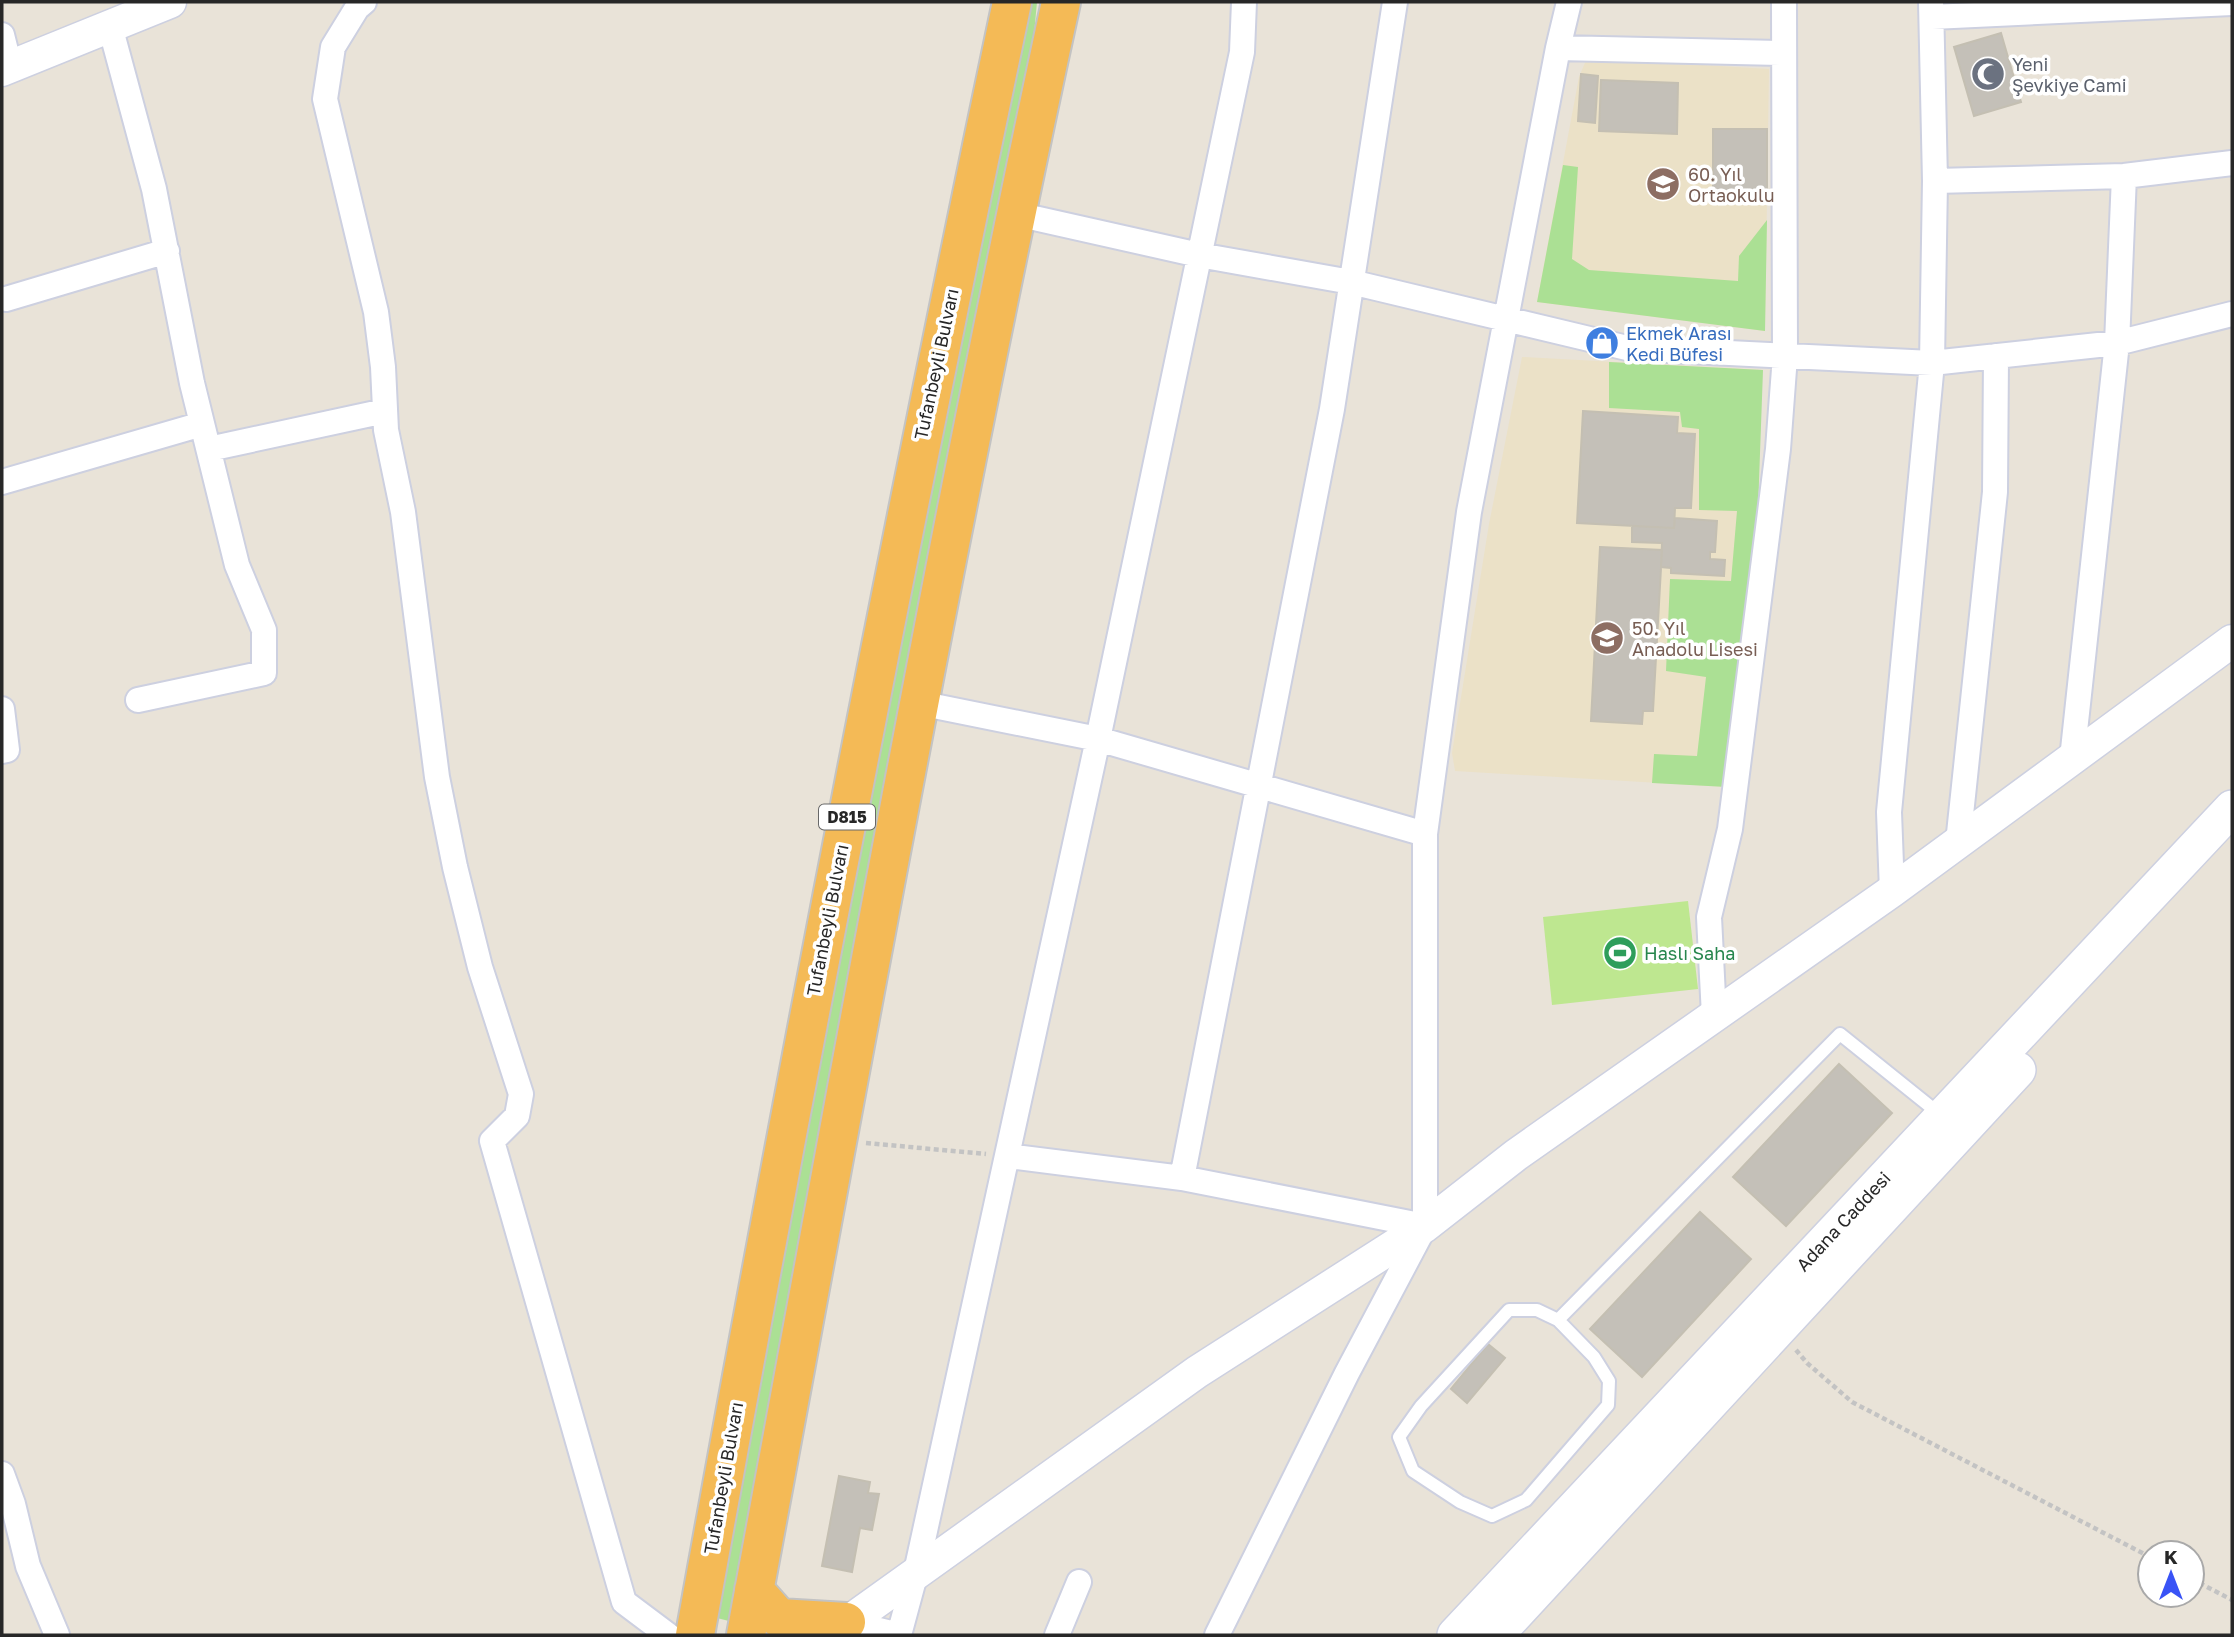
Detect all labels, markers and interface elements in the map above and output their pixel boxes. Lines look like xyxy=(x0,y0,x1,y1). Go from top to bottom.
place label: Yeni Şevkiye Cami xyxy=(2012,53,2127,96)
mosque icon: Yeni Şevkiye Cami xyxy=(1969,55,2007,93)
place label: 60. Yıl Ortaokulu xyxy=(1688,163,1775,206)
school or university icon: 60. Yıl Ortaokulu xyxy=(1644,165,1682,203)
street label: Tufanbeyli Bulvarı xyxy=(909,286,963,442)
place label: Ekmek Arası Kedi Büfesi xyxy=(1626,322,1732,365)
shop icon: Ekmek Arası Kedi Büfesi xyxy=(1583,324,1621,362)
place label: 50. Yıl Anadolu Lisesi xyxy=(1632,617,1758,660)
school or university icon: 50. Yıl Anadolu Lisesi xyxy=(1588,619,1626,657)
road number: D815 xyxy=(819,804,875,830)
street label: Tufanbeyli Bulvarı xyxy=(801,842,853,998)
sports icon: Haslı Saha xyxy=(1601,934,1639,972)
place label: Haslı Saha xyxy=(1644,942,1735,964)
street label: Adana Caddesi xyxy=(1791,1167,1895,1275)
street label: Tufanbeyli Bulvarı xyxy=(699,1400,747,1556)
north arrow xyxy=(2136,1539,2206,1609)
text: K xyxy=(2164,1545,2178,1568)

